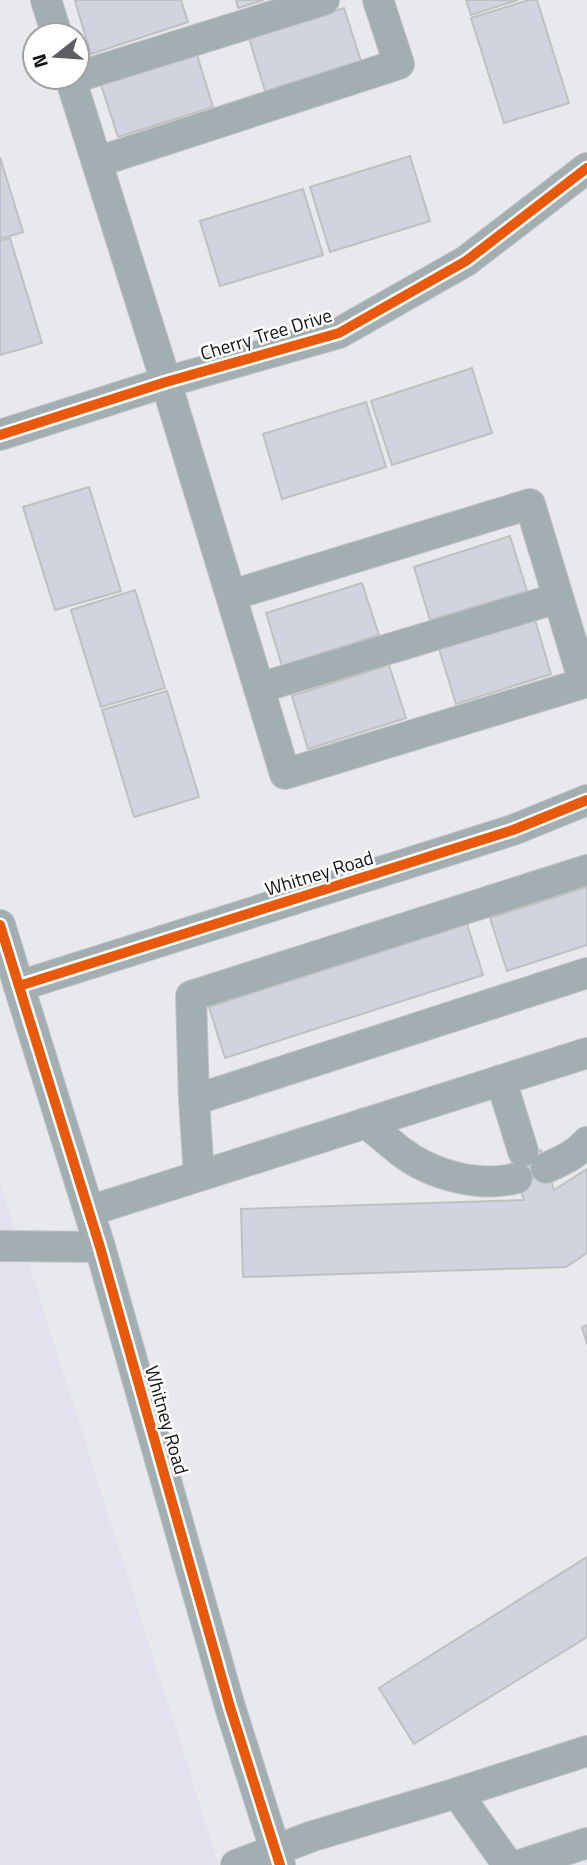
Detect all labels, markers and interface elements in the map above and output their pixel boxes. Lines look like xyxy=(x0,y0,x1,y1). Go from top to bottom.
north arrow xyxy=(21,21,91,91)
text: N xyxy=(23,51,55,72)
street label: Cherry Tree Drive xyxy=(196,300,335,367)
street label: Whitney Road xyxy=(261,842,377,903)
street label: Whitney Road xyxy=(138,1362,197,1478)

